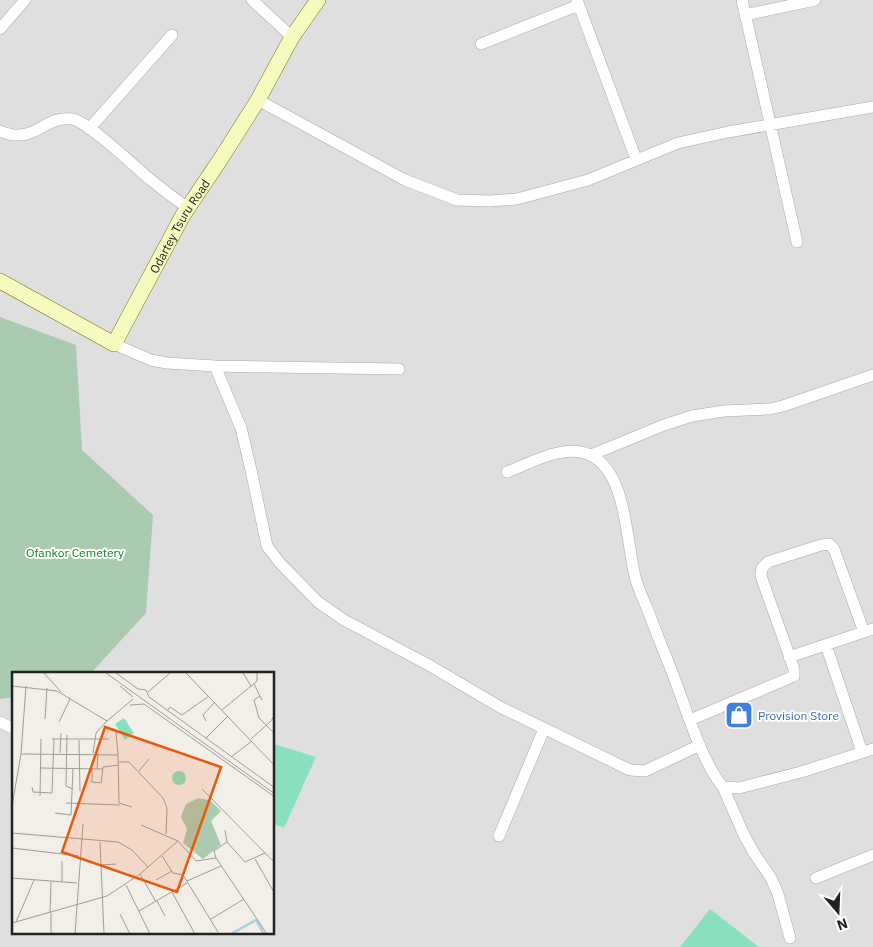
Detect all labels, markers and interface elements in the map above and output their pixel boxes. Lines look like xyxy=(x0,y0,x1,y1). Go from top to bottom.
street label: Odartey Tsuru Road xyxy=(146,176,212,276)
park label: Ofankor Cemetery xyxy=(26,545,124,560)
inset map xyxy=(12,672,275,934)
shop icon: Provision Store xyxy=(724,700,754,730)
place label: Provision Store xyxy=(758,708,839,723)
north arrow xyxy=(813,887,863,937)
text: N xyxy=(835,914,850,934)

